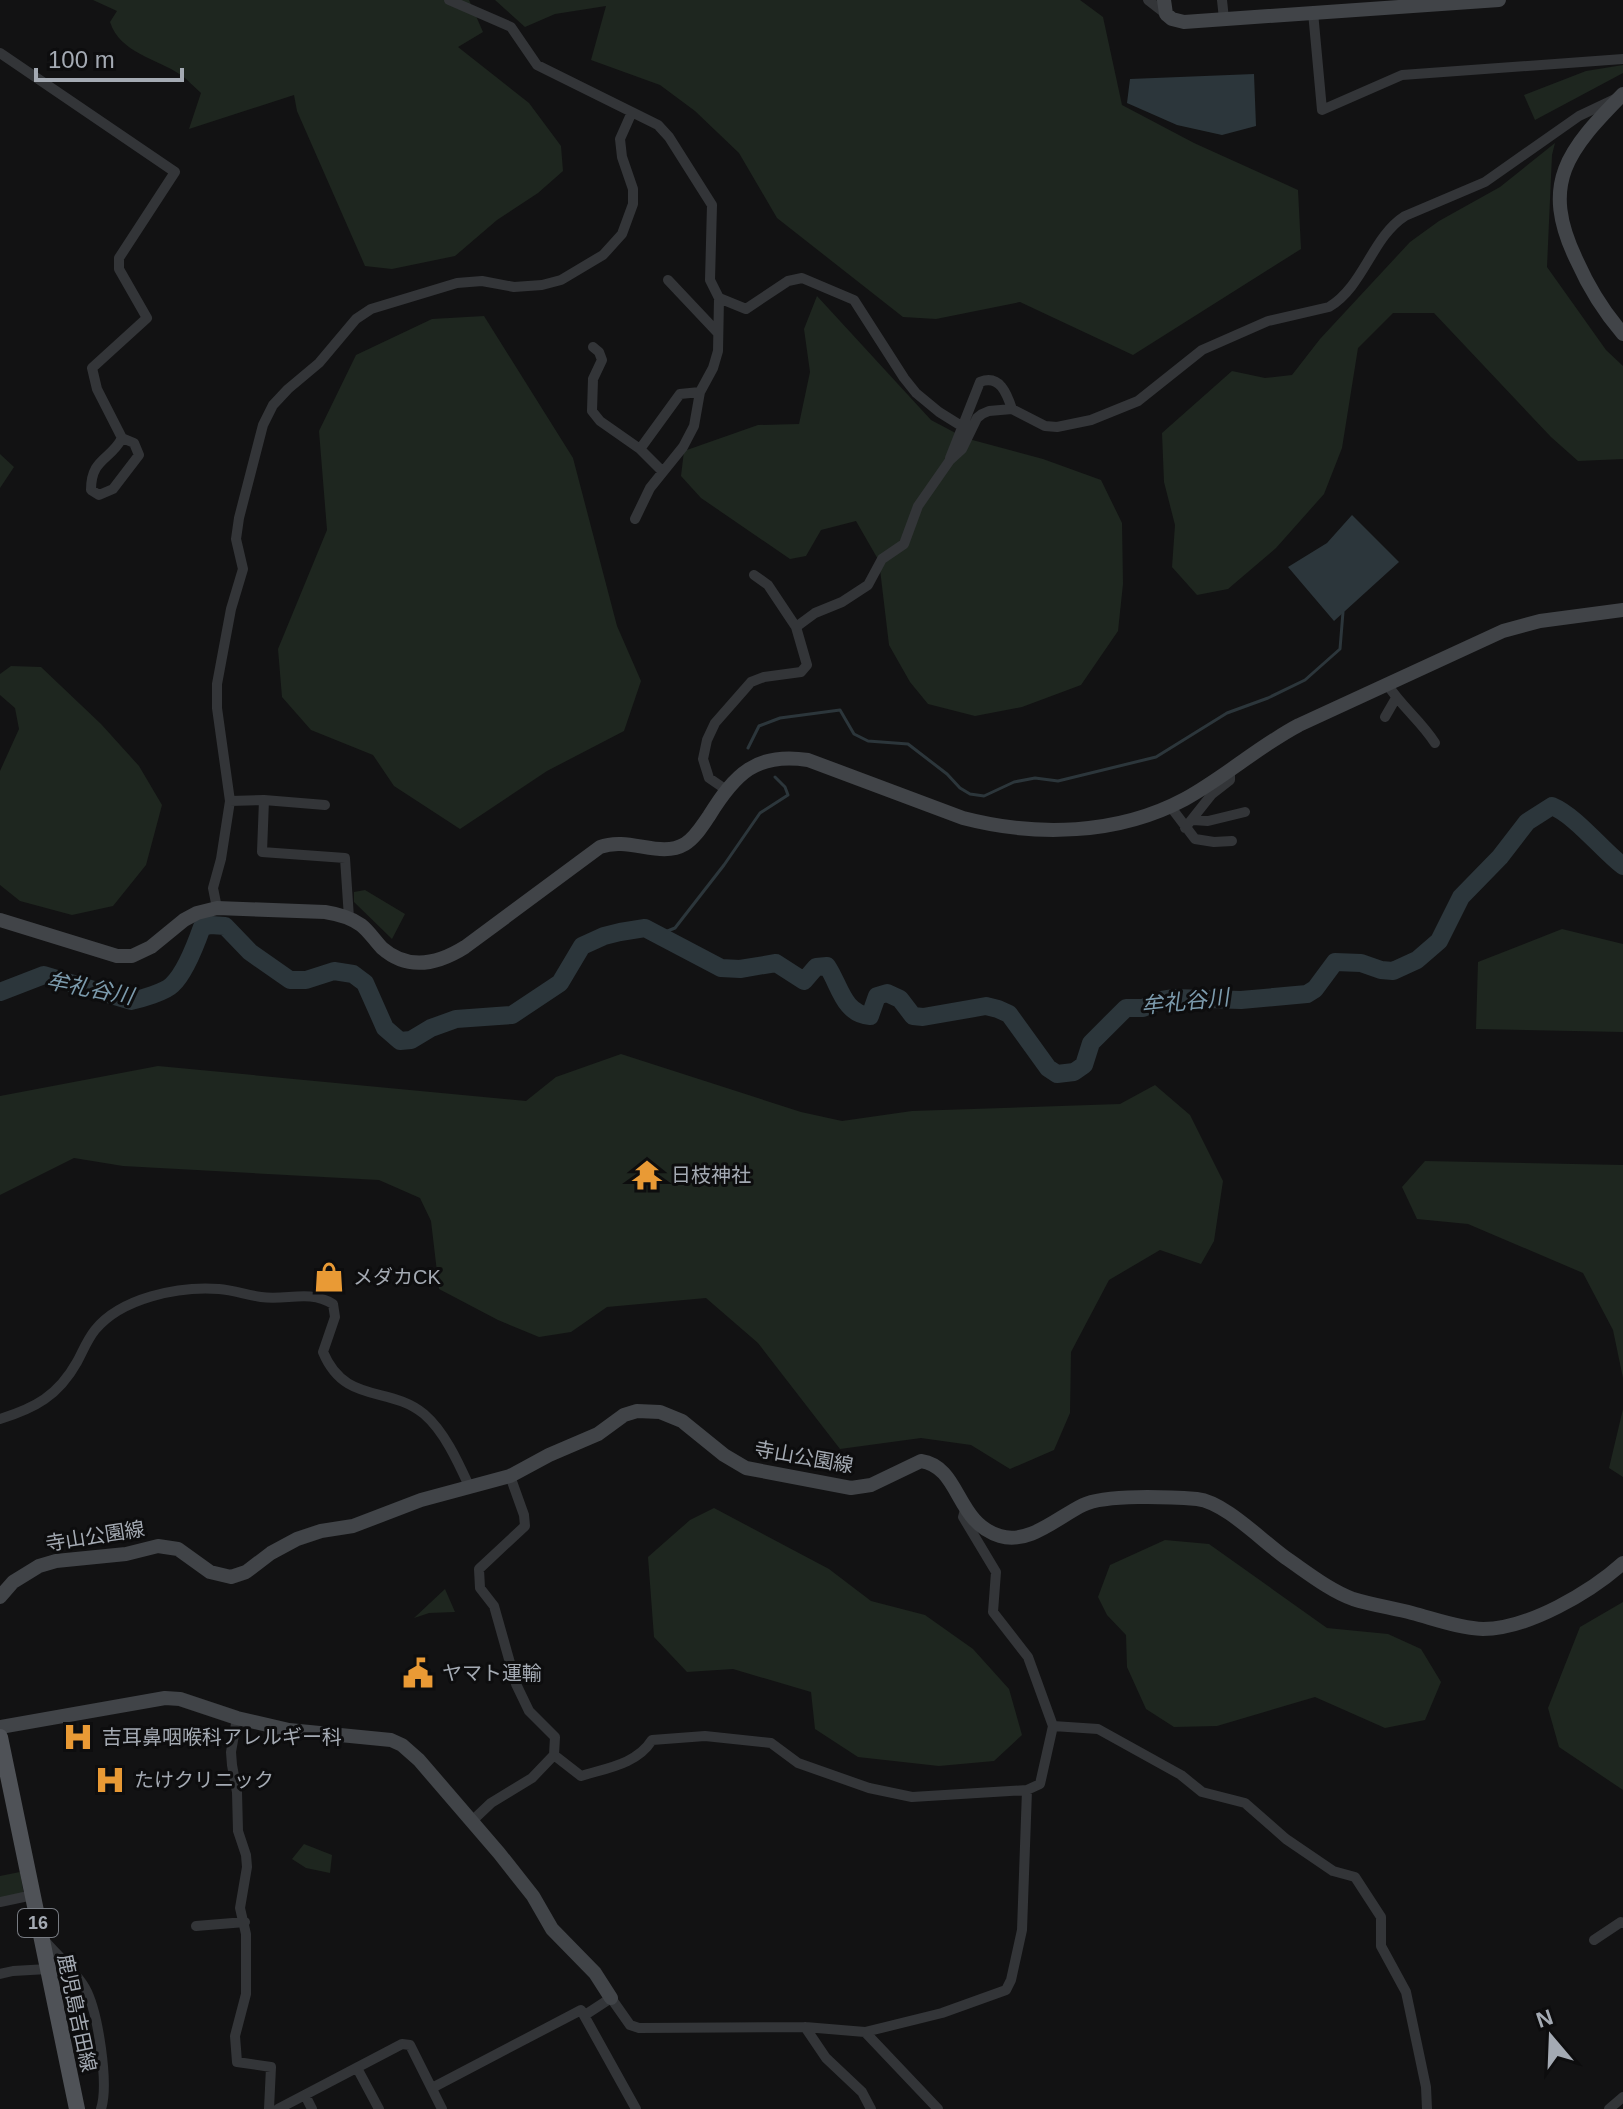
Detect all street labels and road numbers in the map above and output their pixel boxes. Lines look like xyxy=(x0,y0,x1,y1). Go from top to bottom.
street label: 寺山公園線 xyxy=(753,1437,855,1477)
street label: 寺山公園線 xyxy=(44,1517,146,1555)
road number: 16 xyxy=(18,1909,58,1937)
street label: 鹿児島吉田線 xyxy=(54,1952,100,2074)

